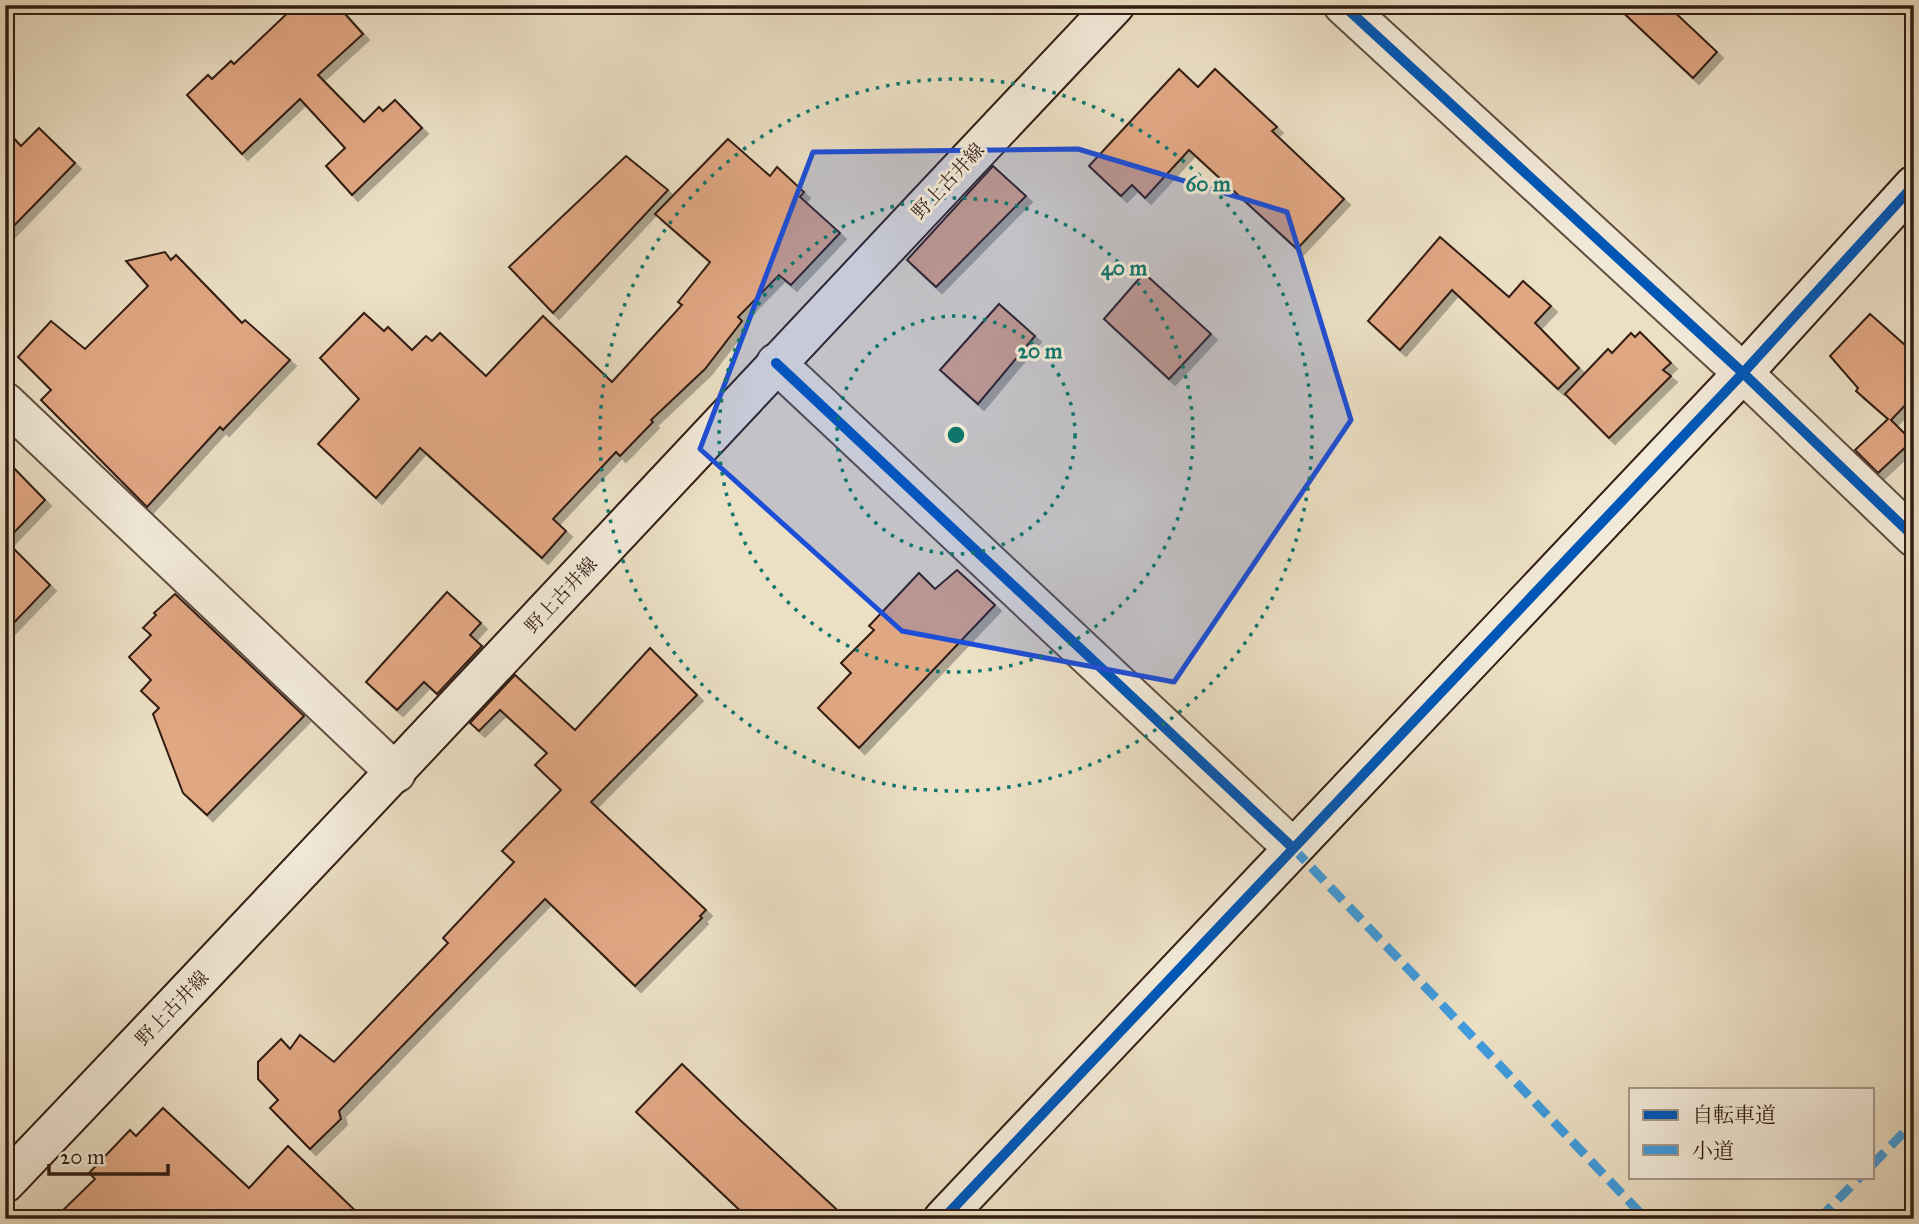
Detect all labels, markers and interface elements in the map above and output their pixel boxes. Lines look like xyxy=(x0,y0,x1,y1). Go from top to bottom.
street label: 野上古井線 xyxy=(907,138,989,224)
text: 60 m xyxy=(1185,171,1231,197)
text: 40 m xyxy=(1101,255,1147,281)
text: 20 m xyxy=(1018,338,1063,364)
centre of rings xyxy=(944,423,968,447)
street label: 野上古井線 xyxy=(520,552,602,638)
street label: 野上古井線 xyxy=(131,966,213,1050)
legend xyxy=(1629,1088,1874,1178)
text: 自転車道 xyxy=(1692,1102,1776,1128)
scale bar xyxy=(49,1133,168,1177)
text: 小道 xyxy=(1692,1138,1734,1164)
text: 20 m xyxy=(60,1144,105,1170)

